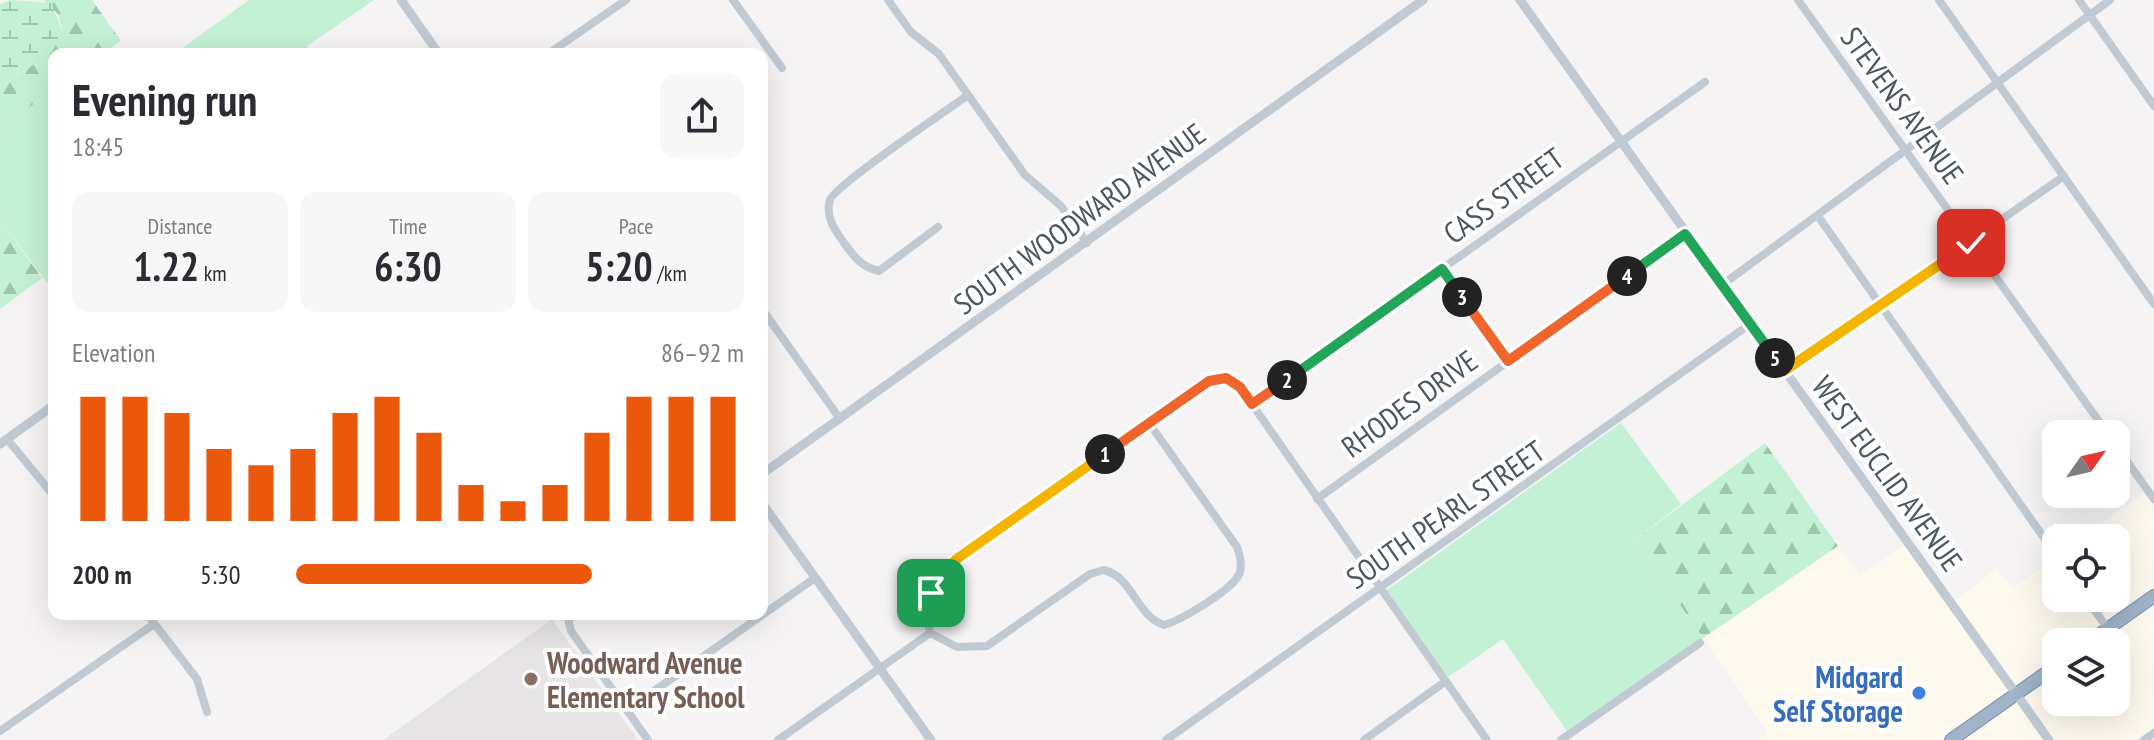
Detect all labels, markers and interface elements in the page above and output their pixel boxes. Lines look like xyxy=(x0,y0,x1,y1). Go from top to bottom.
street label: STEVENS AVENUE xyxy=(1833,19,1973,191)
text: Evening run xyxy=(72,71,257,128)
button: share xyxy=(660,74,744,158)
street label: SOUTH WOODWARD AVENUE xyxy=(945,114,1213,322)
text: 18:45 xyxy=(72,130,124,163)
street label: CASS STREET xyxy=(1435,138,1571,252)
pin xyxy=(1937,209,2005,277)
text: Distance xyxy=(148,212,212,240)
text: Time xyxy=(389,212,427,240)
text: Pace xyxy=(619,212,653,240)
icon: check xyxy=(1949,221,1993,265)
text: 1.22 xyxy=(133,240,199,292)
text: 6:30 xyxy=(374,240,442,292)
text: 5:20 xyxy=(585,240,653,292)
pin: 4 xyxy=(1607,256,1647,296)
text: km xyxy=(199,259,227,287)
text: /km xyxy=(653,259,687,287)
text: 4 xyxy=(1622,262,1632,290)
pin: 3 xyxy=(1442,277,1482,317)
text: 3 xyxy=(1457,283,1467,311)
text: Elevation xyxy=(72,336,155,369)
text: 86–92 m xyxy=(661,336,744,369)
pin: 5 xyxy=(1755,338,1795,378)
street label: RHODES DRIVE xyxy=(1333,341,1485,465)
text: 5 xyxy=(1770,344,1780,372)
pin: 2 xyxy=(1267,360,1307,400)
text: 2 xyxy=(1282,366,1292,394)
street label: WEST EUCLID AVENUE xyxy=(1804,368,1972,578)
north arrow xyxy=(2042,420,2130,508)
map controls xyxy=(2042,420,2130,716)
street label: SOUTH PEARL STREET xyxy=(1338,431,1552,597)
pin: 1 xyxy=(1085,434,1125,474)
text: 1 xyxy=(1100,440,1110,468)
button: locate xyxy=(2042,524,2130,612)
text: 200 m xyxy=(72,558,132,591)
text: 5:30 xyxy=(200,558,240,591)
pin xyxy=(897,559,965,627)
icon: arrive xyxy=(909,571,953,615)
button: layers xyxy=(2042,628,2130,716)
place label: Woodward Avenue Elementary School xyxy=(546,643,745,716)
place label: Midgard Self Storage xyxy=(1773,657,1903,730)
marker: Woodward Avenue Elementary School xyxy=(522,670,540,688)
marker: Midgard Self Storage xyxy=(1910,684,1928,702)

